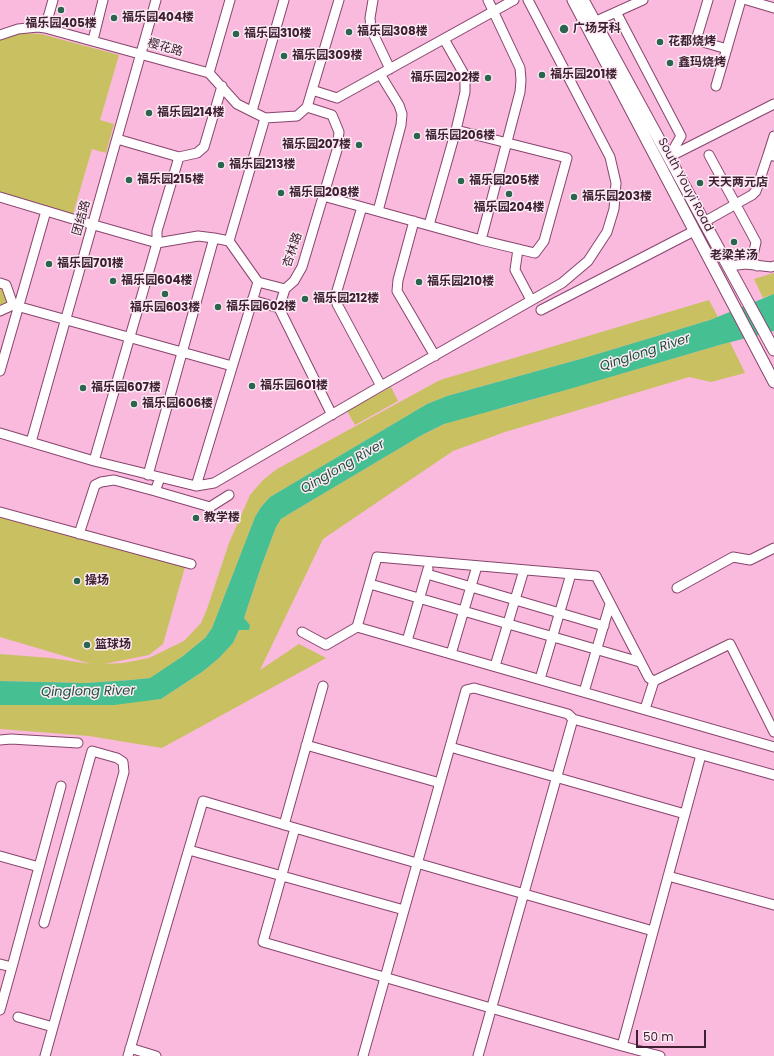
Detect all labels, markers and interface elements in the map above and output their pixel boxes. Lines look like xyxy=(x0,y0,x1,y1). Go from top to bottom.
marker: 福乐园405楼 xyxy=(56,5,66,15)
place label: 福乐园404楼 xyxy=(122,11,194,25)
marker: 福乐园404楼 xyxy=(109,13,119,23)
place label: 福乐园405楼 xyxy=(25,17,97,31)
place label: 广场牙科 xyxy=(573,22,621,36)
marker: 广场牙科 xyxy=(558,23,570,35)
place label: 福乐园308楼 xyxy=(357,25,428,39)
place label: 福乐园310楼 xyxy=(244,27,312,41)
marker: 福乐园308楼 xyxy=(344,27,354,37)
marker: 福乐园310楼 xyxy=(231,29,241,39)
place label: 花都烧烤 xyxy=(668,35,716,49)
street label: 樱花路 xyxy=(146,36,184,60)
marker: 花都烧烤 xyxy=(655,37,665,47)
place label: 福乐园309楼 xyxy=(292,49,362,63)
marker: 福乐园309楼 xyxy=(279,51,289,61)
place label: 鑫玛烧烤 xyxy=(678,56,726,70)
marker: 鑫玛烧烤 xyxy=(665,58,675,68)
place label: 福乐园201楼 xyxy=(550,68,617,82)
marker: 福乐园201楼 xyxy=(537,70,547,80)
place label: 福乐园202楼 xyxy=(410,71,480,85)
marker: 福乐园202楼 xyxy=(483,73,493,83)
place label: 福乐园214楼 xyxy=(157,106,224,120)
marker: 福乐园214楼 xyxy=(144,108,154,118)
place label: 福乐园206楼 xyxy=(425,129,495,143)
marker: 福乐园206楼 xyxy=(412,131,422,141)
street label: South Youyi Road xyxy=(654,136,716,234)
place label: 福乐园207楼 xyxy=(282,138,351,152)
marker: 福乐园207楼 xyxy=(354,140,364,150)
place label: 福乐园213楼 xyxy=(229,158,296,172)
marker: 福乐园213楼 xyxy=(216,160,226,170)
place label: 福乐园215楼 xyxy=(137,173,204,187)
place label: 福乐园205楼 xyxy=(469,174,539,188)
marker: 福乐园215楼 xyxy=(124,175,134,185)
marker: 福乐园205楼 xyxy=(456,176,466,186)
place label: 天天两元店 xyxy=(708,176,768,190)
marker: 天天两元店 xyxy=(695,178,705,188)
place label: 福乐园208楼 xyxy=(289,186,359,200)
marker: 福乐园208楼 xyxy=(276,188,286,198)
marker: 福乐园204楼 xyxy=(504,189,514,199)
place label: 福乐园203楼 xyxy=(582,190,652,204)
marker: 福乐园203楼 xyxy=(569,192,579,202)
street label: 团结路 xyxy=(70,199,94,237)
place label: 福乐园204楼 xyxy=(474,201,544,215)
street label: 杏林路 xyxy=(280,231,306,269)
marker: 老梁羊汤 xyxy=(729,237,739,247)
place label: 老梁羊汤 xyxy=(710,249,758,263)
place label: 福乐园701楼 xyxy=(57,257,124,271)
marker: 福乐园701楼 xyxy=(44,259,54,269)
place label: 福乐园604楼 xyxy=(121,274,193,288)
place label: 福乐园210楼 xyxy=(427,275,494,289)
marker: 福乐园604楼 xyxy=(108,276,118,286)
marker: 福乐园210楼 xyxy=(414,277,424,287)
marker: 福乐园603楼 xyxy=(160,289,170,299)
place label: 福乐园212楼 xyxy=(313,292,379,306)
marker: 福乐园212楼 xyxy=(300,294,310,304)
place label: 福乐园602楼 xyxy=(226,300,296,314)
place label: 福乐园603楼 xyxy=(130,301,200,315)
marker: 福乐园602楼 xyxy=(213,302,223,312)
water label: Qinglong River xyxy=(598,331,692,375)
place label: 福乐园601楼 xyxy=(260,379,328,393)
place label: 福乐园607楼 xyxy=(91,381,161,395)
marker: 福乐园601楼 xyxy=(247,381,257,391)
marker: 福乐园607楼 xyxy=(78,383,88,393)
place label: 福乐园606楼 xyxy=(142,397,213,411)
marker: 福乐园606楼 xyxy=(129,399,139,409)
water label: Qinglong River xyxy=(298,437,388,497)
place label: 教学楼 xyxy=(204,511,240,525)
marker: 教学楼 xyxy=(191,513,201,523)
place label: 操场 xyxy=(85,574,109,588)
marker: 操场 xyxy=(72,576,82,586)
place label: 篮球场 xyxy=(95,638,131,652)
marker: 篮球场 xyxy=(82,640,92,650)
water label: Qinglong River xyxy=(41,683,135,701)
scale bar xyxy=(638,1022,708,1048)
text: 50 m xyxy=(643,1028,674,1045)

